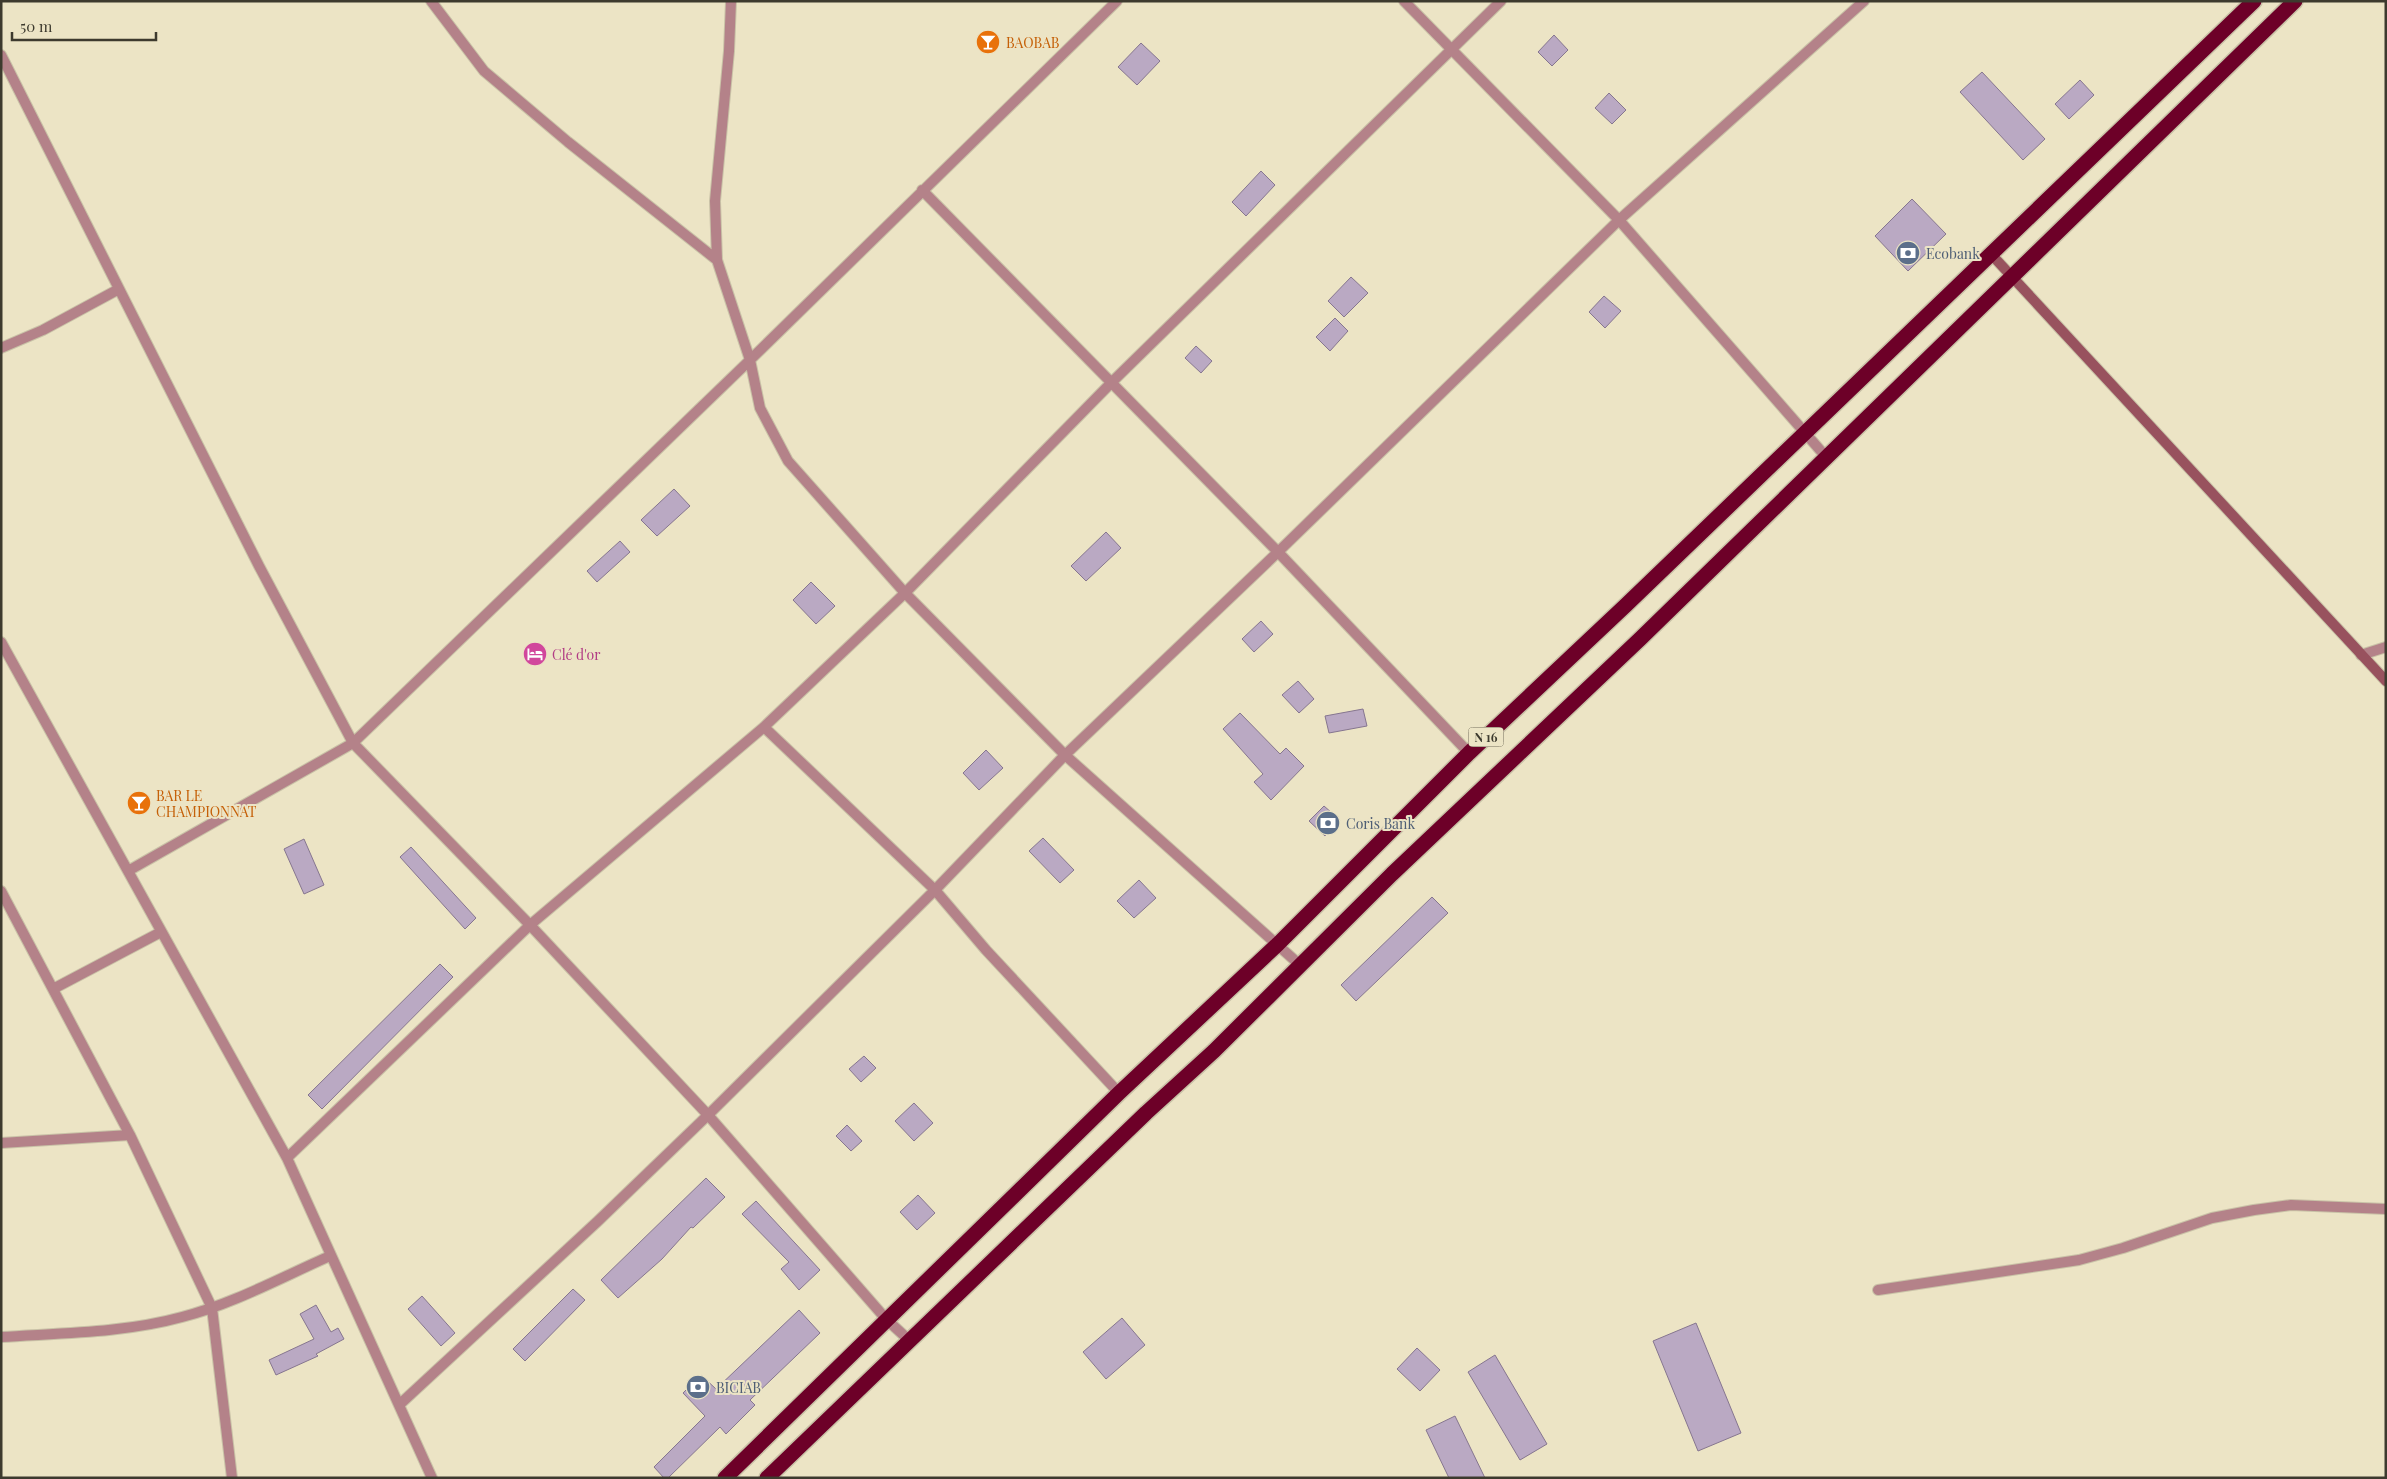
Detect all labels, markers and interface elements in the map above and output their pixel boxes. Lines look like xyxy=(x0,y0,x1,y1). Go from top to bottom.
scale bar xyxy=(12,10,156,42)
text: 50 m xyxy=(20,16,53,36)
bar icon: BAOBAB xyxy=(975,29,1001,55)
place label: BAOBAB xyxy=(1006,33,1060,52)
bank icon: Ecobank xyxy=(1895,240,1921,266)
place label: Ecobank xyxy=(1926,244,1980,263)
hotel icon: Clé d'or xyxy=(522,641,548,667)
place label: Clé d'or xyxy=(552,645,601,664)
road number: N 16 xyxy=(1468,728,1504,746)
place label: BAR LE CHAMPIONNAT xyxy=(156,786,257,821)
bar icon: BAR LE CHAMPIONNAT xyxy=(126,790,152,816)
bank icon: Coris Bank xyxy=(1315,810,1341,836)
place label: Coris Bank xyxy=(1346,814,1415,833)
bank icon: BICIAB xyxy=(685,1374,711,1400)
place label: BICIAB xyxy=(716,1378,761,1397)

